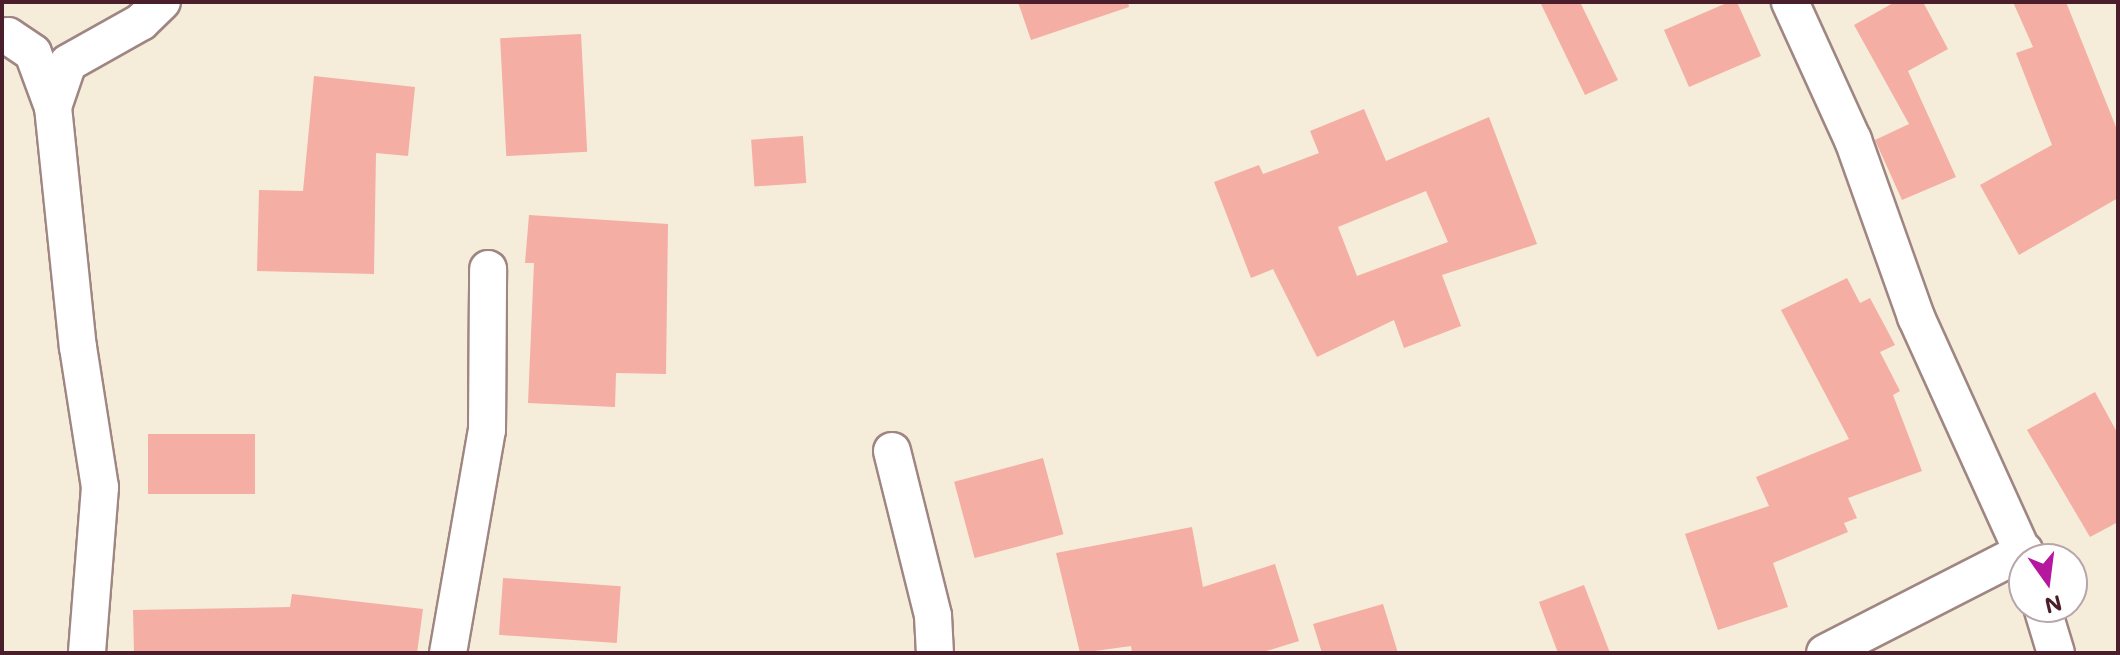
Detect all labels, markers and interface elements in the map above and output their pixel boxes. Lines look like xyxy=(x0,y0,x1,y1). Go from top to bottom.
north arrow xyxy=(2008,543,2088,623)
text: N xyxy=(2042,589,2065,621)

